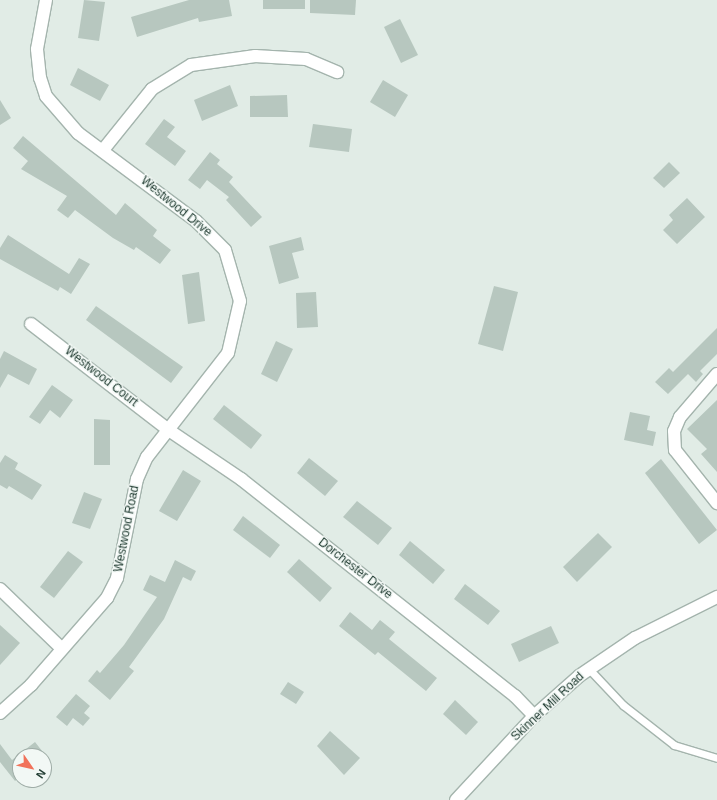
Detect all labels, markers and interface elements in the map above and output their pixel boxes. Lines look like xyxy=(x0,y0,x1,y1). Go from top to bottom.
street label: Westwood Drive xyxy=(138,174,214,240)
street label: Westwood Court xyxy=(62,344,140,410)
street label: Westwood Road xyxy=(112,485,142,573)
street label: Dorchester Drive xyxy=(315,536,395,602)
street label: Skinner Mill Road xyxy=(509,670,587,744)
north arrow xyxy=(12,748,52,788)
text: N xyxy=(34,767,48,781)

